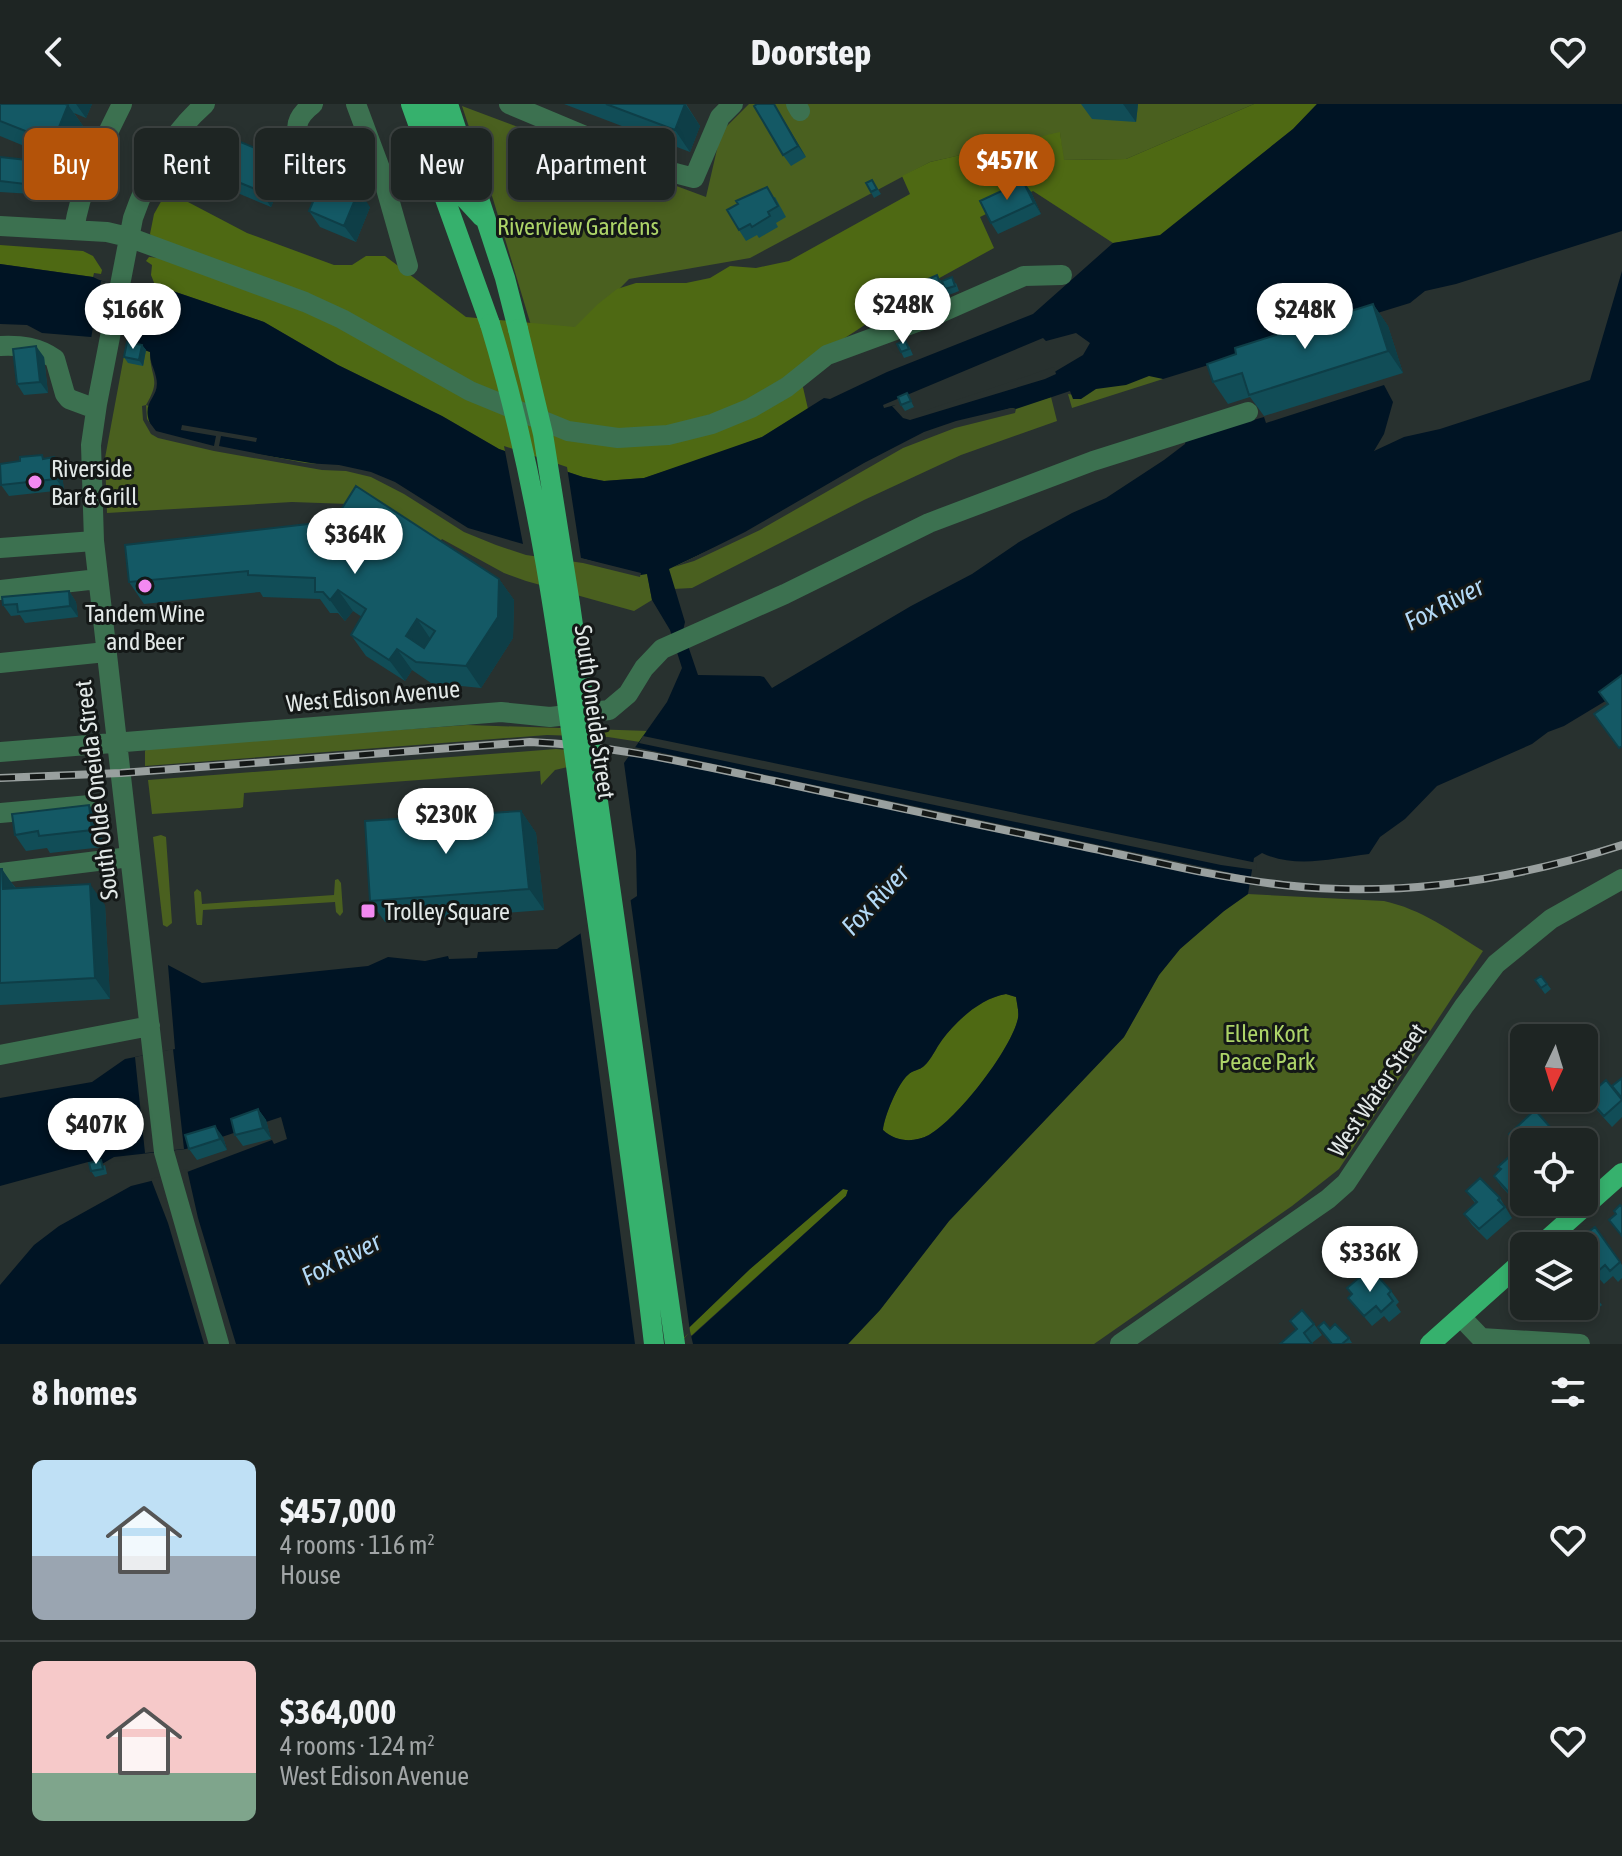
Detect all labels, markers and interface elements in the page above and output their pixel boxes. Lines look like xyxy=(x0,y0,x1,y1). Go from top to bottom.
icon: back xyxy=(32,30,76,74)
icon: heart xyxy=(1546,30,1590,74)
text: Doorstep xyxy=(751,31,871,73)
chip: Buy xyxy=(24,128,118,200)
chip: Rent xyxy=(134,128,239,200)
chip: Filters xyxy=(255,128,375,200)
chip: New xyxy=(391,128,492,200)
chip: Apartment xyxy=(508,128,675,200)
pin: $457K xyxy=(951,134,1063,202)
text: $457K xyxy=(977,145,1037,175)
park label: Riverview Gardens xyxy=(497,213,659,240)
pin: $248K xyxy=(847,278,959,346)
pin: $166K xyxy=(77,283,189,351)
pin: $248K xyxy=(1249,283,1361,351)
text: $248K xyxy=(873,289,933,319)
text: $166K xyxy=(103,294,163,324)
text: $248K xyxy=(1275,294,1335,324)
place label: Riverside Bar & Grill xyxy=(51,455,138,510)
marker: Riverside Bar & Grill xyxy=(26,473,44,491)
pin: $364K xyxy=(299,508,411,576)
text: $364K xyxy=(325,519,385,549)
water label: Fox River xyxy=(1399,571,1490,637)
marker: Tandem Wine and Beer xyxy=(136,577,154,595)
place label: Tandem Wine and Beer xyxy=(85,600,205,655)
street label: South Oneida Street xyxy=(569,623,621,801)
street label: West Edison Avenue xyxy=(285,675,461,717)
street label: South Olde Oneida Street xyxy=(69,679,123,901)
pin: $230K xyxy=(390,788,502,856)
text: $230K xyxy=(416,799,476,829)
water label: Fox River xyxy=(835,858,916,941)
place label: Trolley Square xyxy=(384,898,510,925)
marker: Trolley Square xyxy=(359,902,377,920)
street label: West Water Street xyxy=(1323,1018,1431,1162)
park label: Ellen Kort Peace Park xyxy=(1219,1020,1316,1075)
north arrow xyxy=(1510,1024,1598,1112)
map controls xyxy=(1510,1024,1598,1320)
pin: $407K xyxy=(40,1098,152,1166)
text: $407K xyxy=(66,1109,126,1139)
button: locate xyxy=(1510,1128,1598,1216)
water label: Fox River xyxy=(296,1226,387,1292)
pin: $336K xyxy=(1314,1226,1426,1294)
button: layers xyxy=(1510,1232,1598,1320)
text: $336K xyxy=(1340,1237,1400,1267)
icon: filters xyxy=(1546,1370,1590,1414)
text: 8 homes xyxy=(32,1373,137,1412)
text: $457,000 xyxy=(280,1491,396,1530)
icon: home xyxy=(96,1492,192,1588)
icon: heart xyxy=(1546,1518,1590,1562)
text: 4 rooms · 116 m² xyxy=(280,1530,435,1560)
text: House xyxy=(280,1560,341,1590)
text: $364,000 xyxy=(280,1692,396,1731)
icon: home xyxy=(96,1693,192,1789)
icon: heart xyxy=(1546,1719,1590,1763)
text: 4 rooms · 124 m² xyxy=(280,1731,435,1761)
text: West Edison Avenue xyxy=(280,1761,469,1791)

